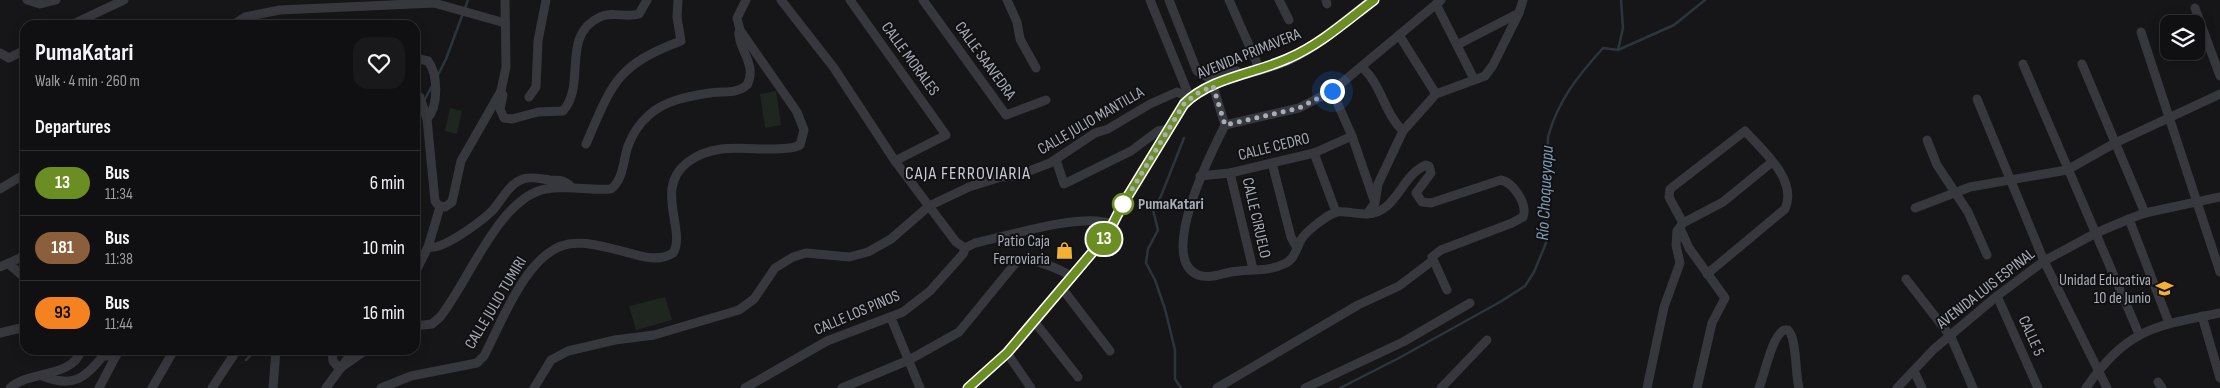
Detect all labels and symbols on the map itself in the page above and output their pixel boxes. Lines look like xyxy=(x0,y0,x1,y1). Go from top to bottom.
street label: CALLE MORALES xyxy=(877,18,943,100)
street label: CALLE SAAVEDRA xyxy=(950,18,1020,104)
street label: AVENIDA PRIMAVERA xyxy=(1194,25,1304,84)
your location xyxy=(1320,79,1345,104)
street label: CALLE JULIO MANTILLA xyxy=(1035,83,1148,159)
street label: CALLE CEDRO xyxy=(1236,129,1312,165)
water label: Río Choqueyapu xyxy=(1532,144,1558,241)
district label: CAJA FERROVIARIA xyxy=(905,163,1031,184)
street label: CALLE CIRUELO xyxy=(1238,176,1274,260)
marker: PumaKatari xyxy=(1112,193,1134,215)
place label: PumaKatari xyxy=(1138,195,1204,214)
line badge: 13 xyxy=(1082,223,1126,255)
place label: Patio Caja Ferroviaria xyxy=(993,232,1050,269)
shop icon: Patio Caja Ferroviaria xyxy=(1054,240,1074,260)
street label: AVENIDA LUIS ESPINAL xyxy=(1932,245,2039,334)
street label: CALLE JULIO TUMIRI xyxy=(461,253,531,353)
place label: Unidad Educativa 10 de Junio xyxy=(2059,271,2151,308)
school or university icon: Unidad Educativa 10 de Junio xyxy=(2155,279,2175,299)
street label: CALLE LOS PINOS xyxy=(811,286,903,340)
street label: CALLE 5 xyxy=(2014,313,2048,359)

